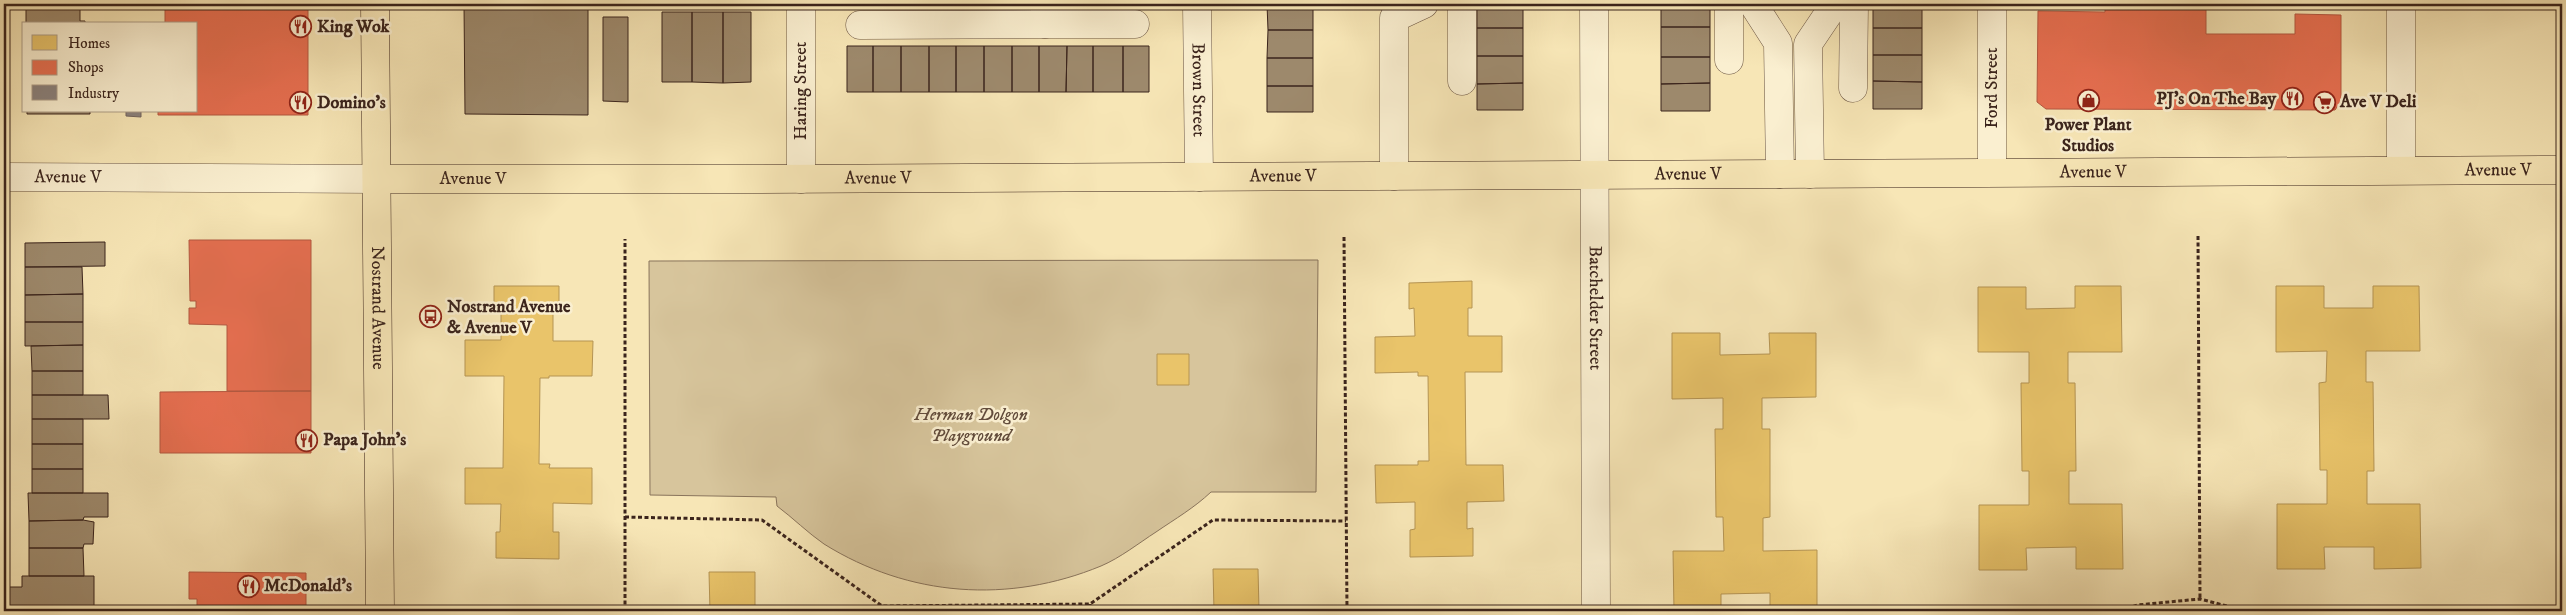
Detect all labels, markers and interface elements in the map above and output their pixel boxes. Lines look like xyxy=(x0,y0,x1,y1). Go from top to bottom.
restaurant icon: King Wok xyxy=(289,15,313,39)
place label: King Wok xyxy=(317,16,391,38)
legend xyxy=(22,22,198,112)
text: Homes xyxy=(68,34,110,53)
street label: Haring Street xyxy=(790,41,812,140)
street label: Brown Street xyxy=(1186,43,1210,137)
street label: Ford Street xyxy=(1981,47,2003,129)
text: Shops xyxy=(68,58,104,77)
text: Industry xyxy=(68,84,120,103)
restaurant icon: PJ's On The Bay xyxy=(2280,87,2304,111)
shop icon: Power Plant Studios xyxy=(2076,88,2100,112)
place label: PJ's On The Bay xyxy=(2156,88,2276,110)
supermarket icon: Ave V Deli xyxy=(2312,90,2336,114)
restaurant icon: Domino's xyxy=(289,91,313,115)
place label: Ave V Deli xyxy=(2339,91,2417,113)
place label: Domino's xyxy=(317,92,386,114)
place label: Power Plant Studios xyxy=(2045,114,2132,157)
street label: Avenue V xyxy=(2464,159,2532,181)
street label: Avenue V xyxy=(2059,161,2127,184)
street label: Avenue V xyxy=(1654,163,1722,186)
street label: Avenue V xyxy=(1249,165,1317,188)
street label: Avenue V xyxy=(34,166,102,189)
street label: Avenue V xyxy=(844,167,912,190)
street label: Avenue V xyxy=(439,168,507,190)
street label: Nostrand Avenue xyxy=(366,246,389,370)
street label: Batchelder Street xyxy=(1584,246,1606,370)
place label: Nostrand Avenue & Avenue V xyxy=(447,296,571,339)
bus stop icon: Nostrand Avenue & Avenue V xyxy=(419,305,443,329)
park label: Herman Dolgon Playground xyxy=(913,404,1028,447)
restaurant icon: Papa John's xyxy=(295,428,319,452)
place label: Papa John's xyxy=(323,429,406,451)
restaurant icon: McDonald's xyxy=(236,574,260,598)
place label: McDonald's xyxy=(264,575,352,597)

